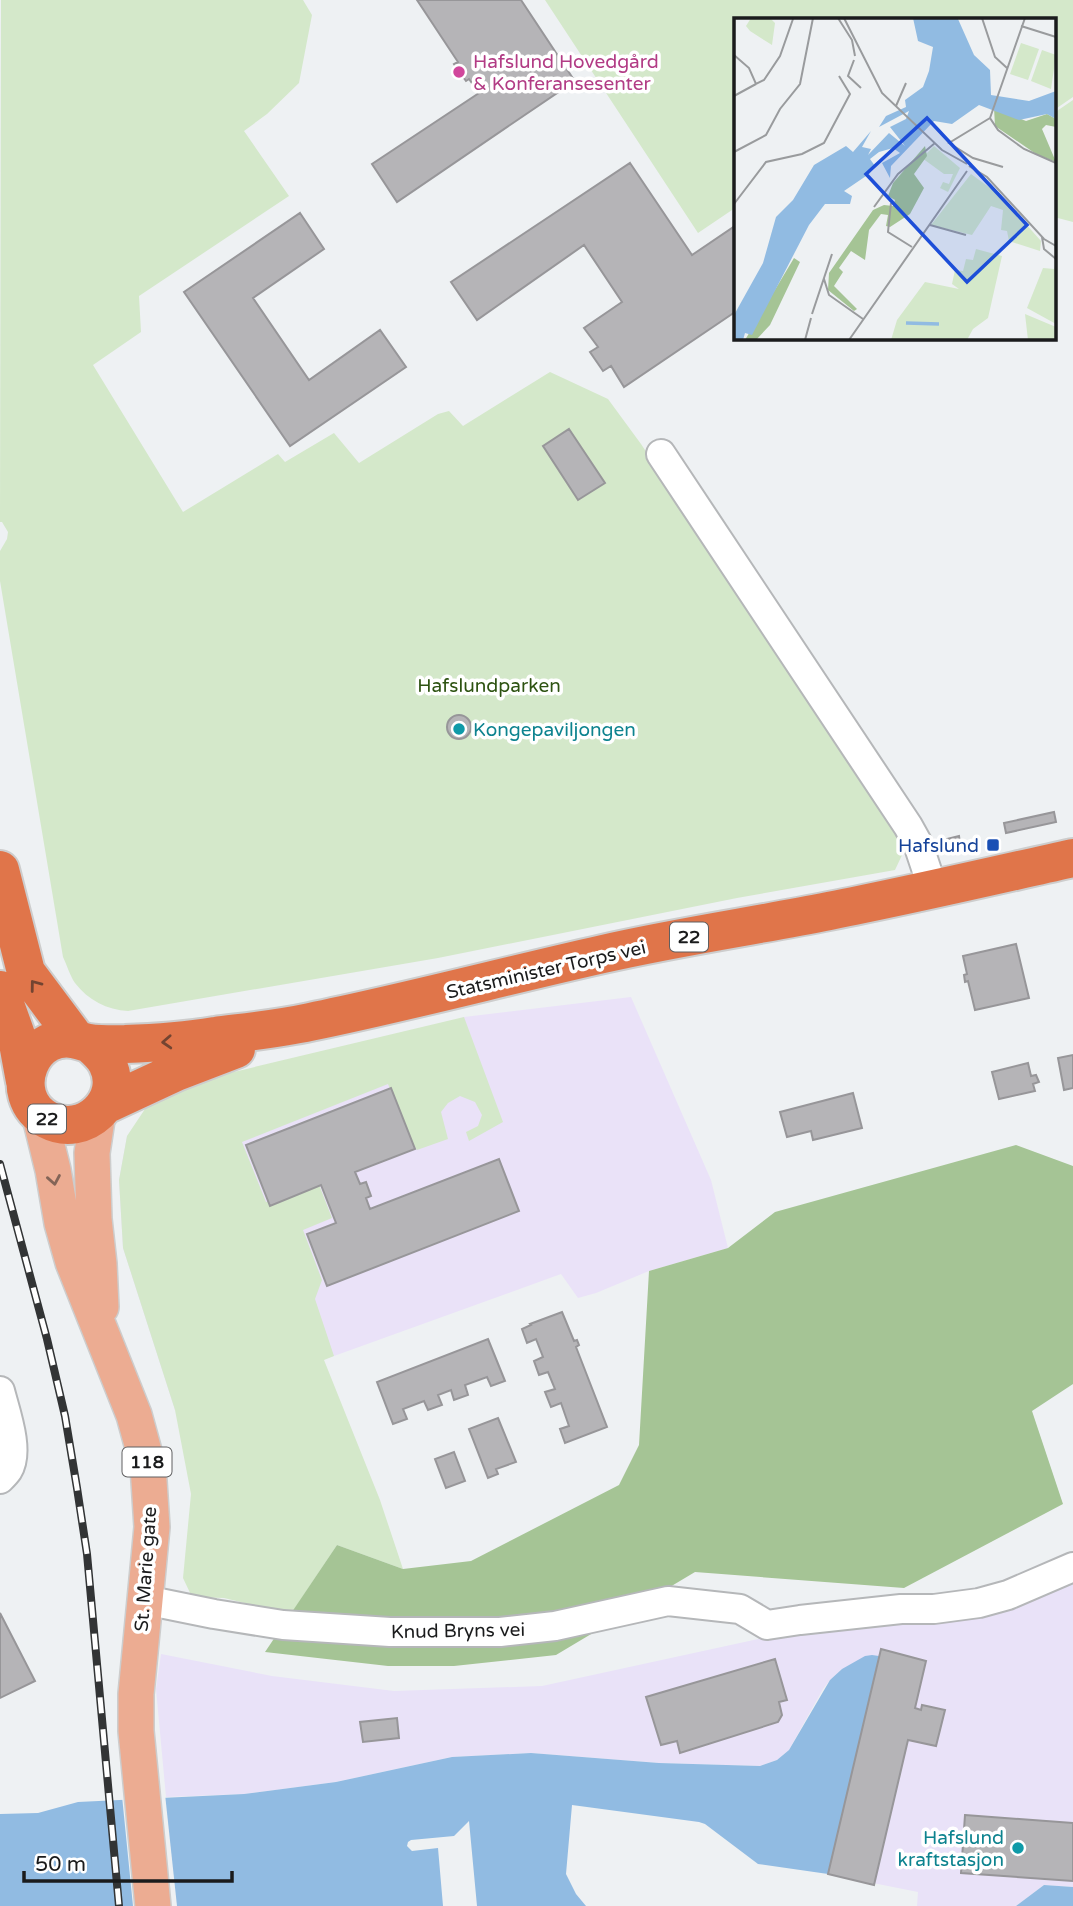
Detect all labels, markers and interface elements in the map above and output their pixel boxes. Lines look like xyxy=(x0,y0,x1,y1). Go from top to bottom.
inset map xyxy=(734,18,1056,340)
place label: Hafslund Hovedgård & Konferansesenter xyxy=(473,51,659,95)
marker: Hafslund Hovedgård & Konferansesenter xyxy=(451,64,467,80)
park label: Hafslundparken xyxy=(417,675,561,697)
place label: Kongepaviljongen xyxy=(473,719,636,741)
marker: Kongepaviljongen xyxy=(451,721,467,737)
place label: Hafslund xyxy=(898,835,979,857)
marker: Hafslund xyxy=(985,837,1001,853)
road number: 22 xyxy=(670,922,708,952)
street label: Statsminister Torps vei xyxy=(445,936,648,1004)
one-way arrow xyxy=(31,980,44,992)
one-way arrow xyxy=(161,1035,172,1050)
road number: 22 xyxy=(28,1104,66,1134)
one-way arrow xyxy=(46,1174,61,1186)
road number: 118 xyxy=(122,1448,172,1476)
street label: St. Marie gate xyxy=(131,1506,161,1632)
street label: Knud Bryns vei xyxy=(391,1619,525,1643)
place label: Hafslund kraftstasjon xyxy=(898,1827,1004,1871)
scale bar xyxy=(24,1840,233,1884)
marker: Hafslund kraftstasjon xyxy=(1010,1840,1026,1856)
text: 50 m xyxy=(35,1852,86,1877)

